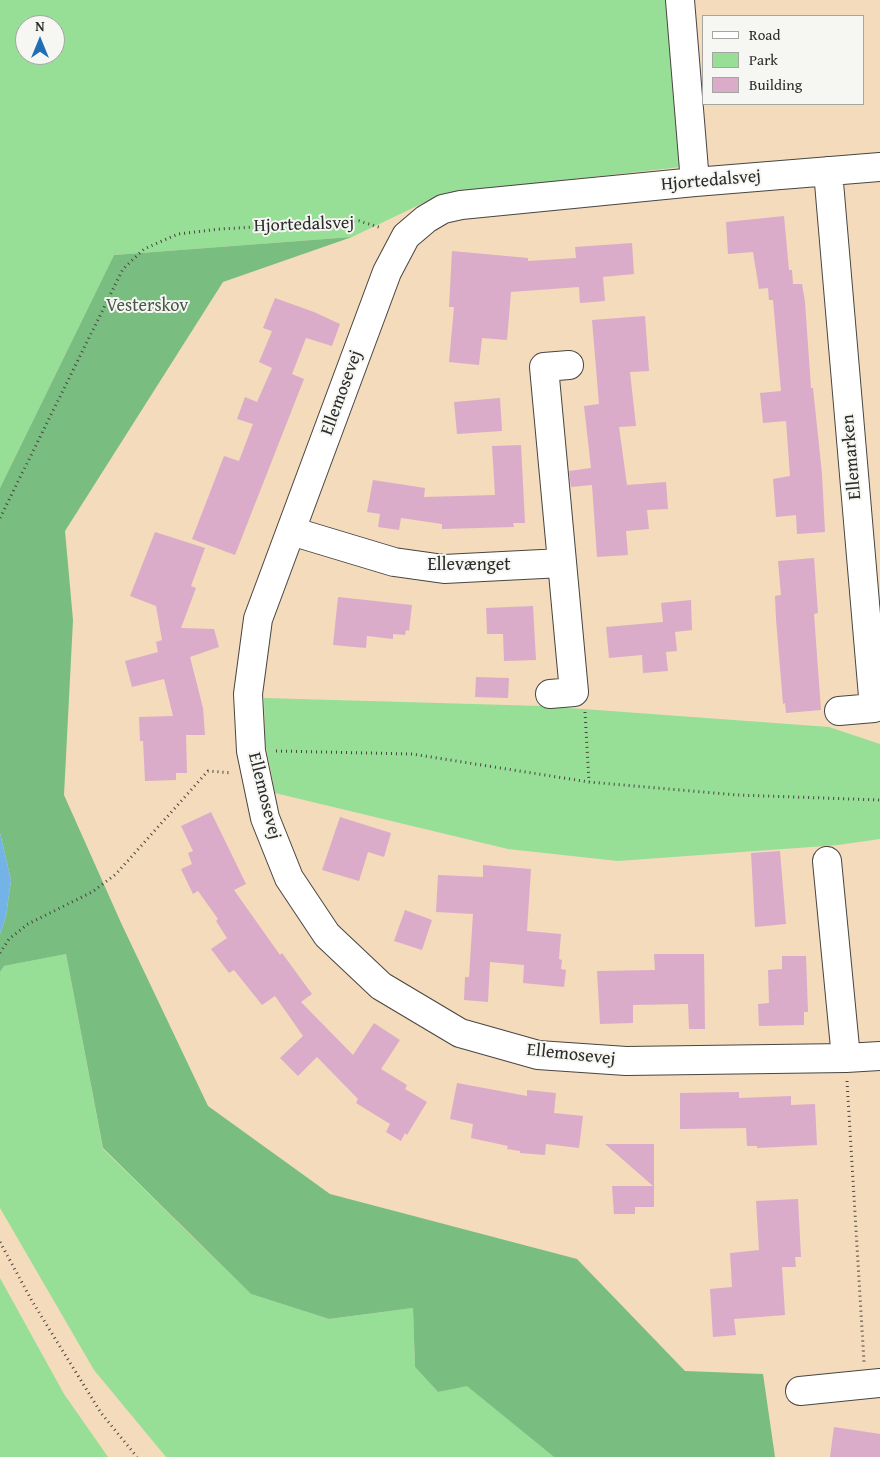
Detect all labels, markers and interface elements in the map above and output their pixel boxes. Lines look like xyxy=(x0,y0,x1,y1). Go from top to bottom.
north arrow xyxy=(15,15,65,65)
legend xyxy=(702,15,865,105)
text: N xyxy=(35,16,45,36)
text: Road xyxy=(749,24,780,45)
text: Park xyxy=(749,49,778,70)
text: Building xyxy=(749,74,802,95)
street label: Hjortedalsvej xyxy=(660,166,762,196)
street label: Hjortedalsvej xyxy=(253,212,355,238)
park label: Vesterskov xyxy=(106,295,188,317)
street label: Ellemosevej xyxy=(317,348,367,438)
street label: Ellemarken xyxy=(838,413,866,501)
street label: Ellevænget xyxy=(427,554,511,576)
street label: Ellemosevej xyxy=(243,750,285,842)
street label: Ellemosevej xyxy=(526,1040,616,1070)

